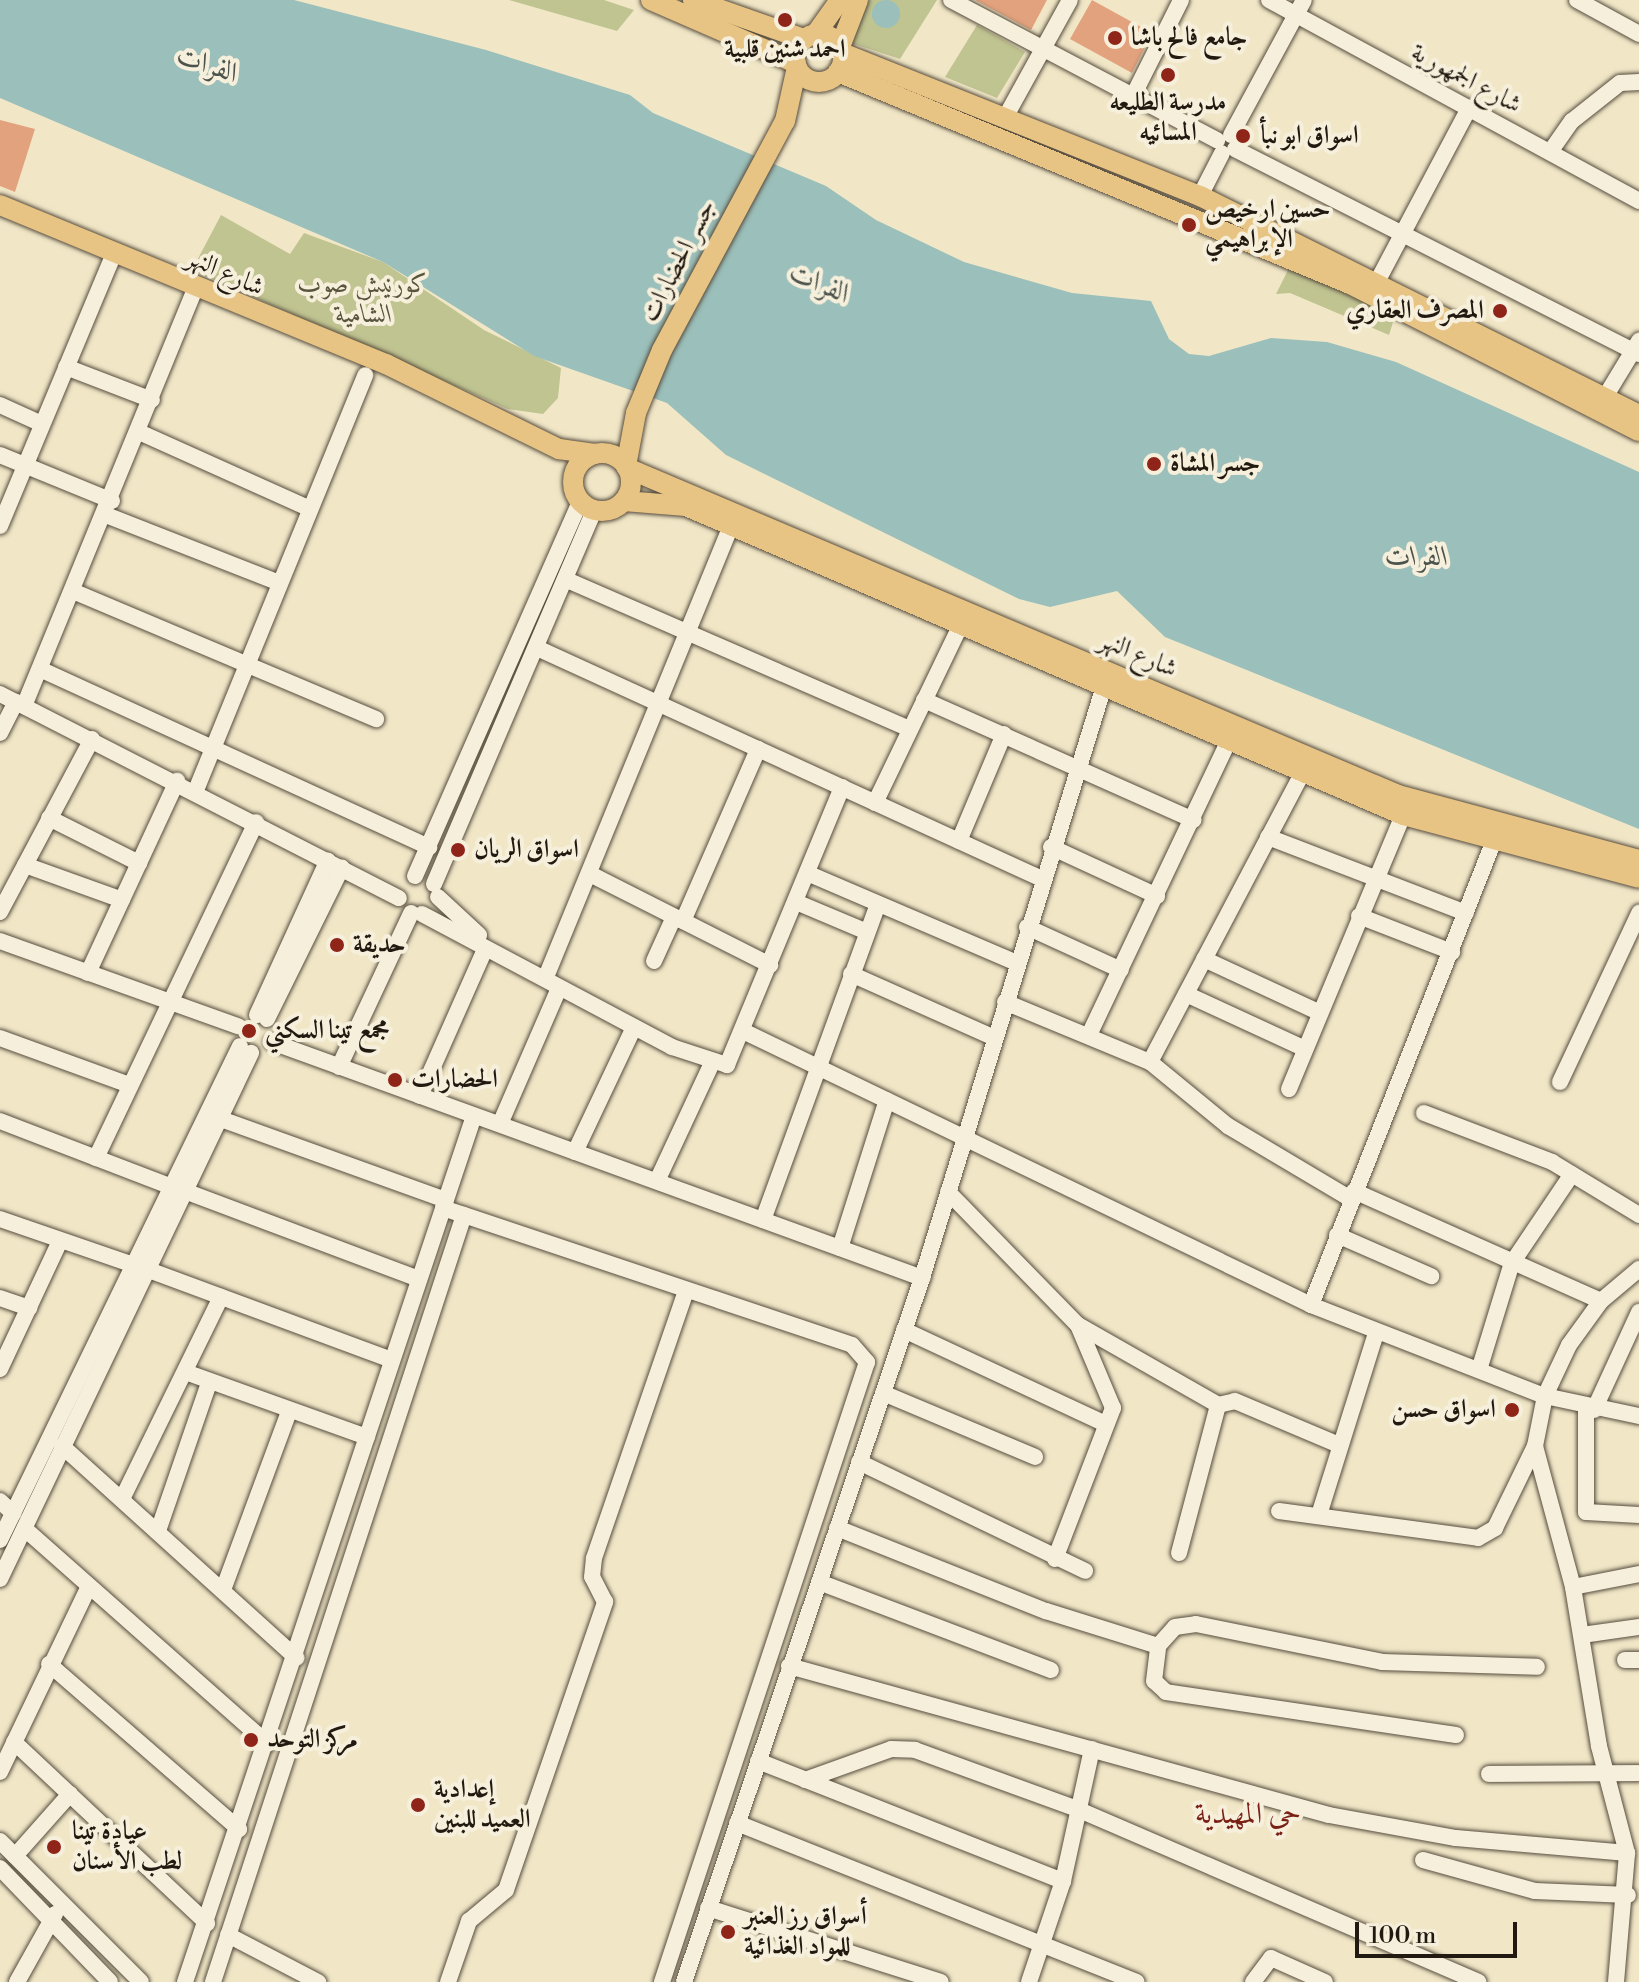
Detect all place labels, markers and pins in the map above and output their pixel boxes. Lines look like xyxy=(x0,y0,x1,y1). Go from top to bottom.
marker: احمد شنين قلبية xyxy=(774,9,796,31)
place label: جامع فالح باشا xyxy=(1131,22,1247,54)
marker: جامع فالح باشا xyxy=(1106,29,1124,47)
place label: احمد شنين قلبية xyxy=(724,34,846,66)
marker: مدرسة الطليعه المسائيه xyxy=(1159,66,1177,84)
place label: مدرسة الطليعه المسائيه xyxy=(1110,87,1226,148)
place label: اسواق ابو نبأ xyxy=(1259,120,1359,152)
marker: اسواق ابو نبأ xyxy=(1234,127,1252,145)
place label: حسين ارخيص الإبراهيمي xyxy=(1205,194,1331,256)
marker: حسين ارخيص الإبراهيمي xyxy=(1180,216,1198,234)
place label: المصرف العقاري xyxy=(1346,295,1484,327)
marker: المصرف العقاري xyxy=(1491,302,1509,320)
place label: جسر المشاة xyxy=(1170,448,1261,480)
marker: جسر المشاة xyxy=(1145,455,1163,473)
place label: اسواق الريان xyxy=(474,834,579,866)
marker: اسواق الريان xyxy=(449,841,467,859)
place label: حديقة xyxy=(353,929,406,961)
marker: حديقة xyxy=(328,936,346,954)
place label: مجمع تينا السكني xyxy=(265,1015,389,1047)
marker: مجمع تينا السكني xyxy=(240,1022,258,1040)
place label: الحضارات xyxy=(411,1064,498,1096)
marker: الحضارات xyxy=(386,1071,404,1089)
place label: اسواق حسن xyxy=(1391,1394,1496,1426)
marker: اسواق حسن xyxy=(1503,1401,1521,1419)
place label: مركز التوحد xyxy=(267,1724,358,1756)
marker: مركز التوحد xyxy=(242,1731,260,1749)
place label: إعدادية العميد للبنين xyxy=(434,1774,531,1836)
marker: إعدادية العميد للبنين xyxy=(409,1796,427,1814)
place label: عيادة تينا لطب الأسنان xyxy=(72,1816,182,1878)
marker: عيادة تينا لطب الأسنان xyxy=(43,1836,65,1858)
place label: أسواق رز العنبر للمواد الغذائية xyxy=(744,1901,867,1962)
marker: أسواق رز العنبر للمواد الغذائية xyxy=(719,1923,737,1941)

